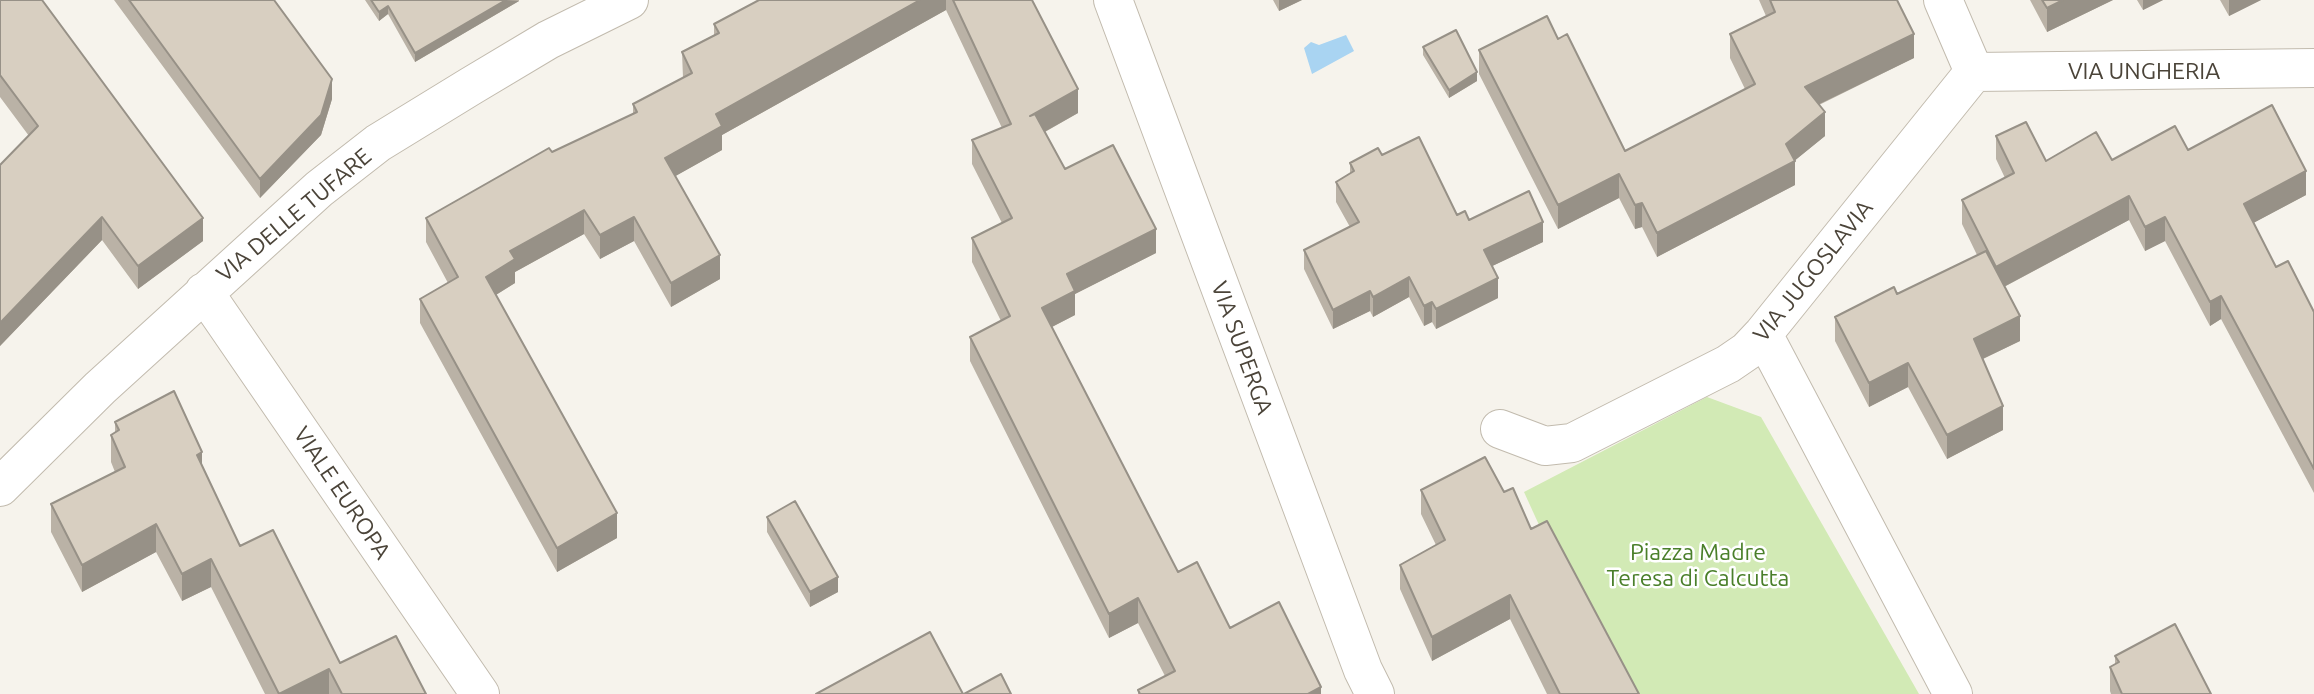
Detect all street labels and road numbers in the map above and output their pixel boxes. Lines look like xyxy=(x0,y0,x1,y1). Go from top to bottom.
street label: VIA UNGHERIA xyxy=(2068,57,2220,85)
street label: VIA DELLE TUFARE xyxy=(211,142,377,288)
street label: VIA JUGOSLAVIA xyxy=(1747,195,1879,347)
street label: VIA SUPERGA xyxy=(1205,278,1279,418)
street label: VIALE EUROPA xyxy=(288,422,396,564)

